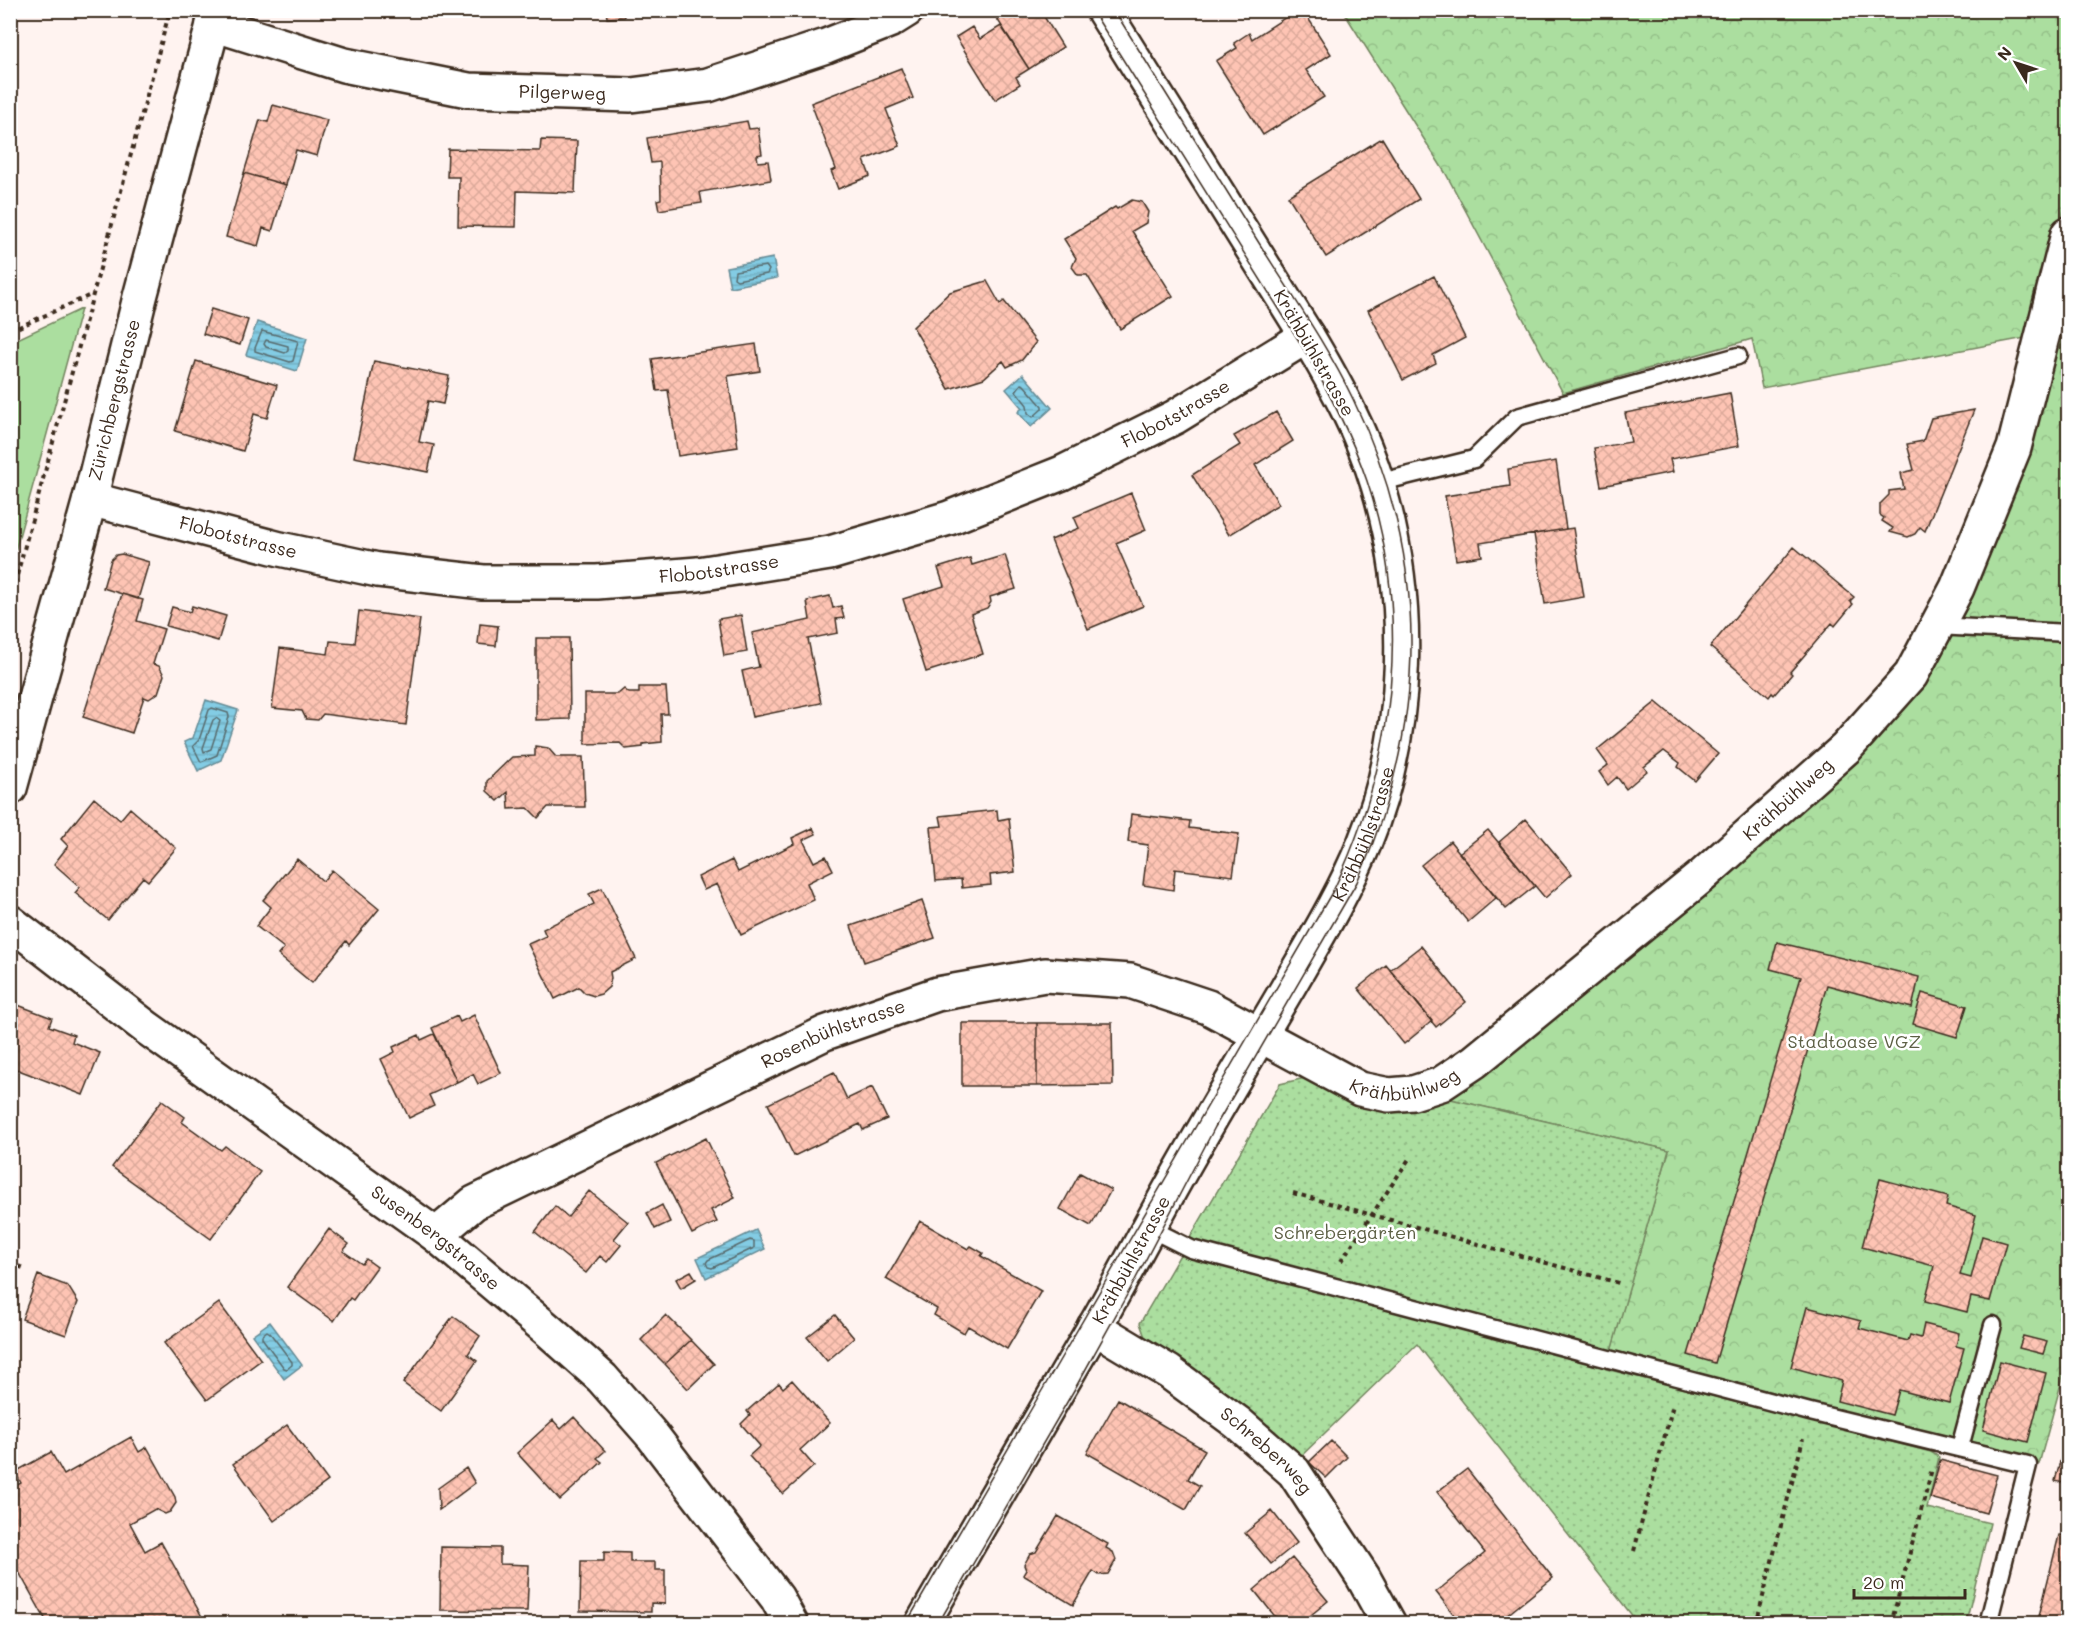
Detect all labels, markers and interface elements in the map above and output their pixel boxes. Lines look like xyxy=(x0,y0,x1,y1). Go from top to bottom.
north arrow xyxy=(1986,33,2046,93)
text: N xyxy=(1992,42,2016,65)
street label: Pilgerweg xyxy=(518,79,606,105)
street label: Krähbühlstrasse xyxy=(1269,285,1361,420)
street label: Zürichbergstrasse xyxy=(82,317,145,483)
street label: Flobotstrasse xyxy=(1117,373,1234,453)
street label: Flobotstrasse xyxy=(177,510,299,563)
street label: Flobotstrasse xyxy=(658,548,780,588)
street label: Krähbühlweg xyxy=(1737,752,1837,845)
street label: Krähbühlstrasse xyxy=(1326,764,1399,905)
street label: Rosenbühlstrasse xyxy=(757,993,908,1073)
park label: Stadtoase VGZ xyxy=(1787,1029,1921,1053)
street label: Krähbühlweg xyxy=(1345,1062,1463,1106)
street label: Susenbergstrasse xyxy=(367,1179,505,1295)
street label: Krähbühlstrasse xyxy=(1086,1191,1175,1328)
park label: Schrebergärten xyxy=(1274,1220,1416,1244)
street label: Schreberweg xyxy=(1216,1401,1318,1499)
scale bar xyxy=(1854,1562,1965,1600)
text: 20 m xyxy=(1863,1570,1904,1594)

